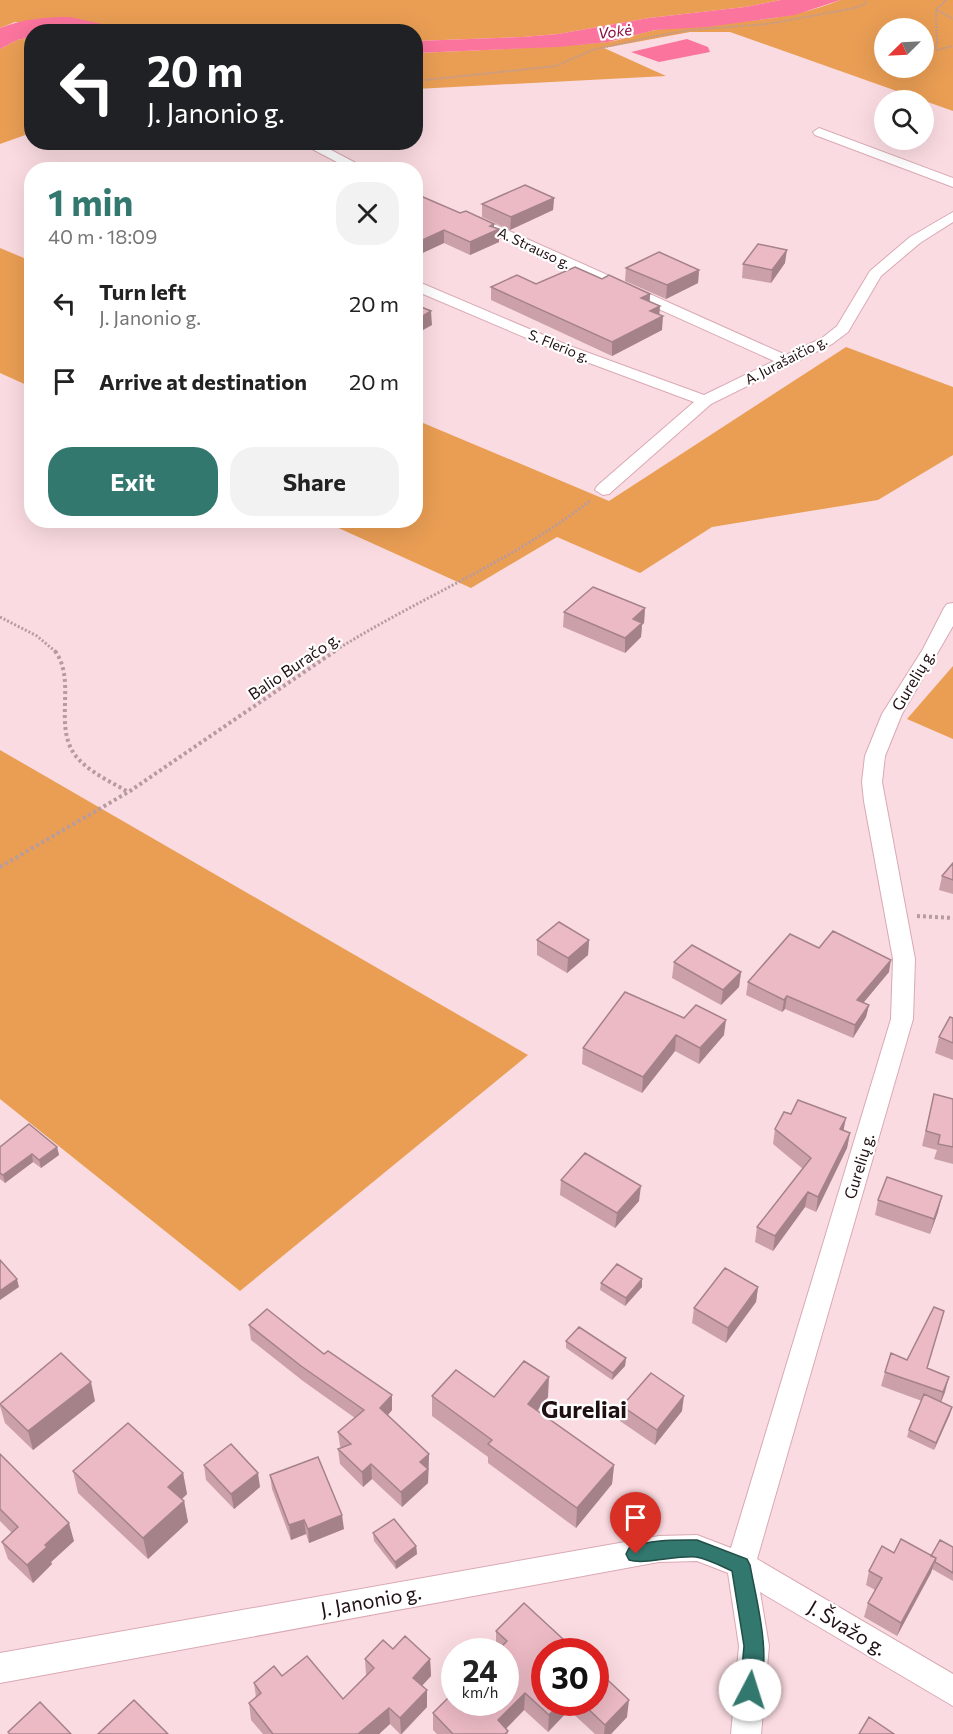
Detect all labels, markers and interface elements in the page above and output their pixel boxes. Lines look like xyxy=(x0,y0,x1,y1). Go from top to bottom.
north arrow xyxy=(874,18,934,78)
map controls xyxy=(874,18,934,150)
water label: Vokė xyxy=(597,20,633,42)
text: 20 m xyxy=(147,44,243,96)
icon: left xyxy=(48,48,126,126)
button: search xyxy=(874,90,934,150)
text: J. Janonio g. xyxy=(147,96,285,129)
text: 1 min xyxy=(48,179,133,223)
button: close xyxy=(336,182,399,245)
street label: A. Strauso g. xyxy=(495,223,573,272)
text: 40 m · 18:09 xyxy=(48,224,157,248)
text: Turn left xyxy=(99,278,186,305)
icon: left xyxy=(48,287,81,320)
text: 20 m xyxy=(349,290,399,317)
text: J. Janonio g. xyxy=(99,305,201,329)
street label: S. Flerio g. xyxy=(526,326,592,365)
street label: A. Jurašaičio g. xyxy=(742,332,830,388)
icon: arrive xyxy=(48,365,81,398)
text: Arrive at destination xyxy=(99,368,307,395)
text: 20 m xyxy=(349,368,399,395)
button: Exit xyxy=(48,447,218,516)
button: Share xyxy=(230,447,399,516)
street label: Balio Buračo g. xyxy=(244,628,343,703)
street label: Gurelių g. xyxy=(887,646,938,714)
street label: Gurelių g. xyxy=(840,1131,878,1201)
district label: Gureliai xyxy=(541,1394,627,1423)
pin xyxy=(610,1492,661,1554)
icon: arrive xyxy=(619,1501,652,1534)
street label: J. Janonio g. xyxy=(319,1579,423,1621)
street label: J. Švažo g. xyxy=(804,1594,891,1660)
speed limit sign: 30 xyxy=(531,1638,609,1716)
text: 24 xyxy=(462,1651,498,1688)
position arrow xyxy=(718,1658,782,1722)
text: km/h xyxy=(462,1683,498,1701)

